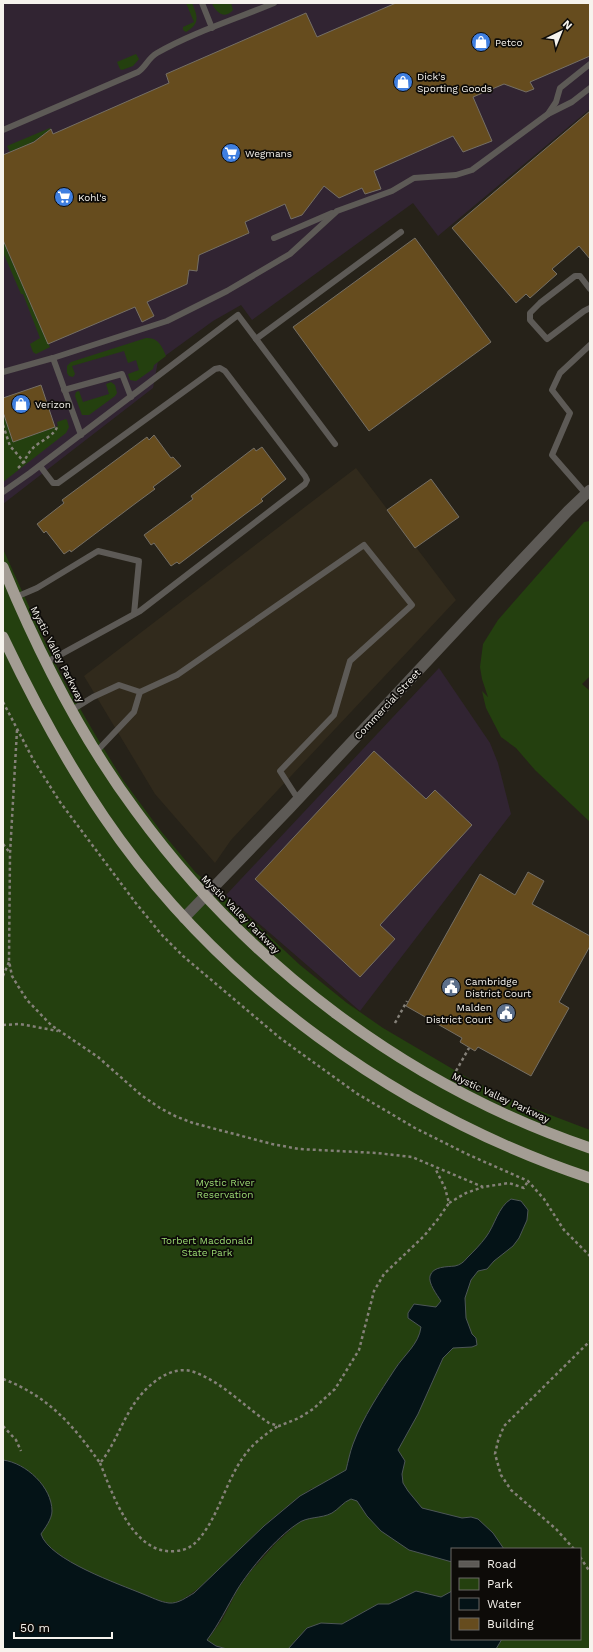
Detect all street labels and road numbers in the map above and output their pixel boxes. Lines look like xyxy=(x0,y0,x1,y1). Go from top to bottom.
street label: Mystic Valley Parkway xyxy=(29,604,87,705)
street label: Commercial Street xyxy=(352,666,423,742)
street label: Mystic Valley Parkway xyxy=(199,873,283,956)
street label: Mystic Valley Parkway xyxy=(450,1070,552,1125)

